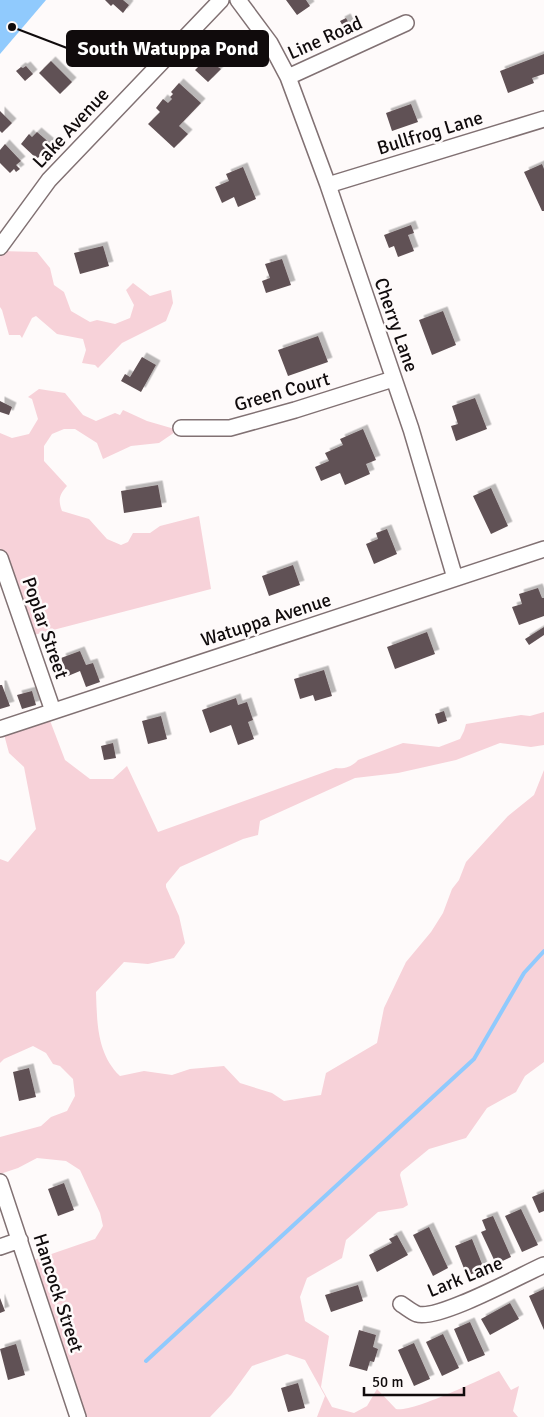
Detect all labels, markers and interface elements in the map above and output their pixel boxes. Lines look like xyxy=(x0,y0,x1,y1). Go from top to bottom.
street label: Line Road xyxy=(284,11,366,65)
callout: South Watuppa Pond xyxy=(67,31,268,66)
text: South Watuppa Pond xyxy=(78,36,259,61)
street label: Lake Avenue xyxy=(28,83,114,173)
street label: Bullfrog Lane xyxy=(374,106,486,160)
street label: Cherry Lane xyxy=(369,275,423,375)
street label: Green Court xyxy=(232,367,333,417)
street label: Poplar Street xyxy=(16,574,74,682)
street label: Watuppa Avenue xyxy=(198,588,334,652)
street label: Hancock Street xyxy=(27,1230,89,1356)
street label: Lark Lane xyxy=(424,1251,506,1303)
scale bar xyxy=(364,1364,464,1396)
text: 50 m xyxy=(372,1373,403,1391)

